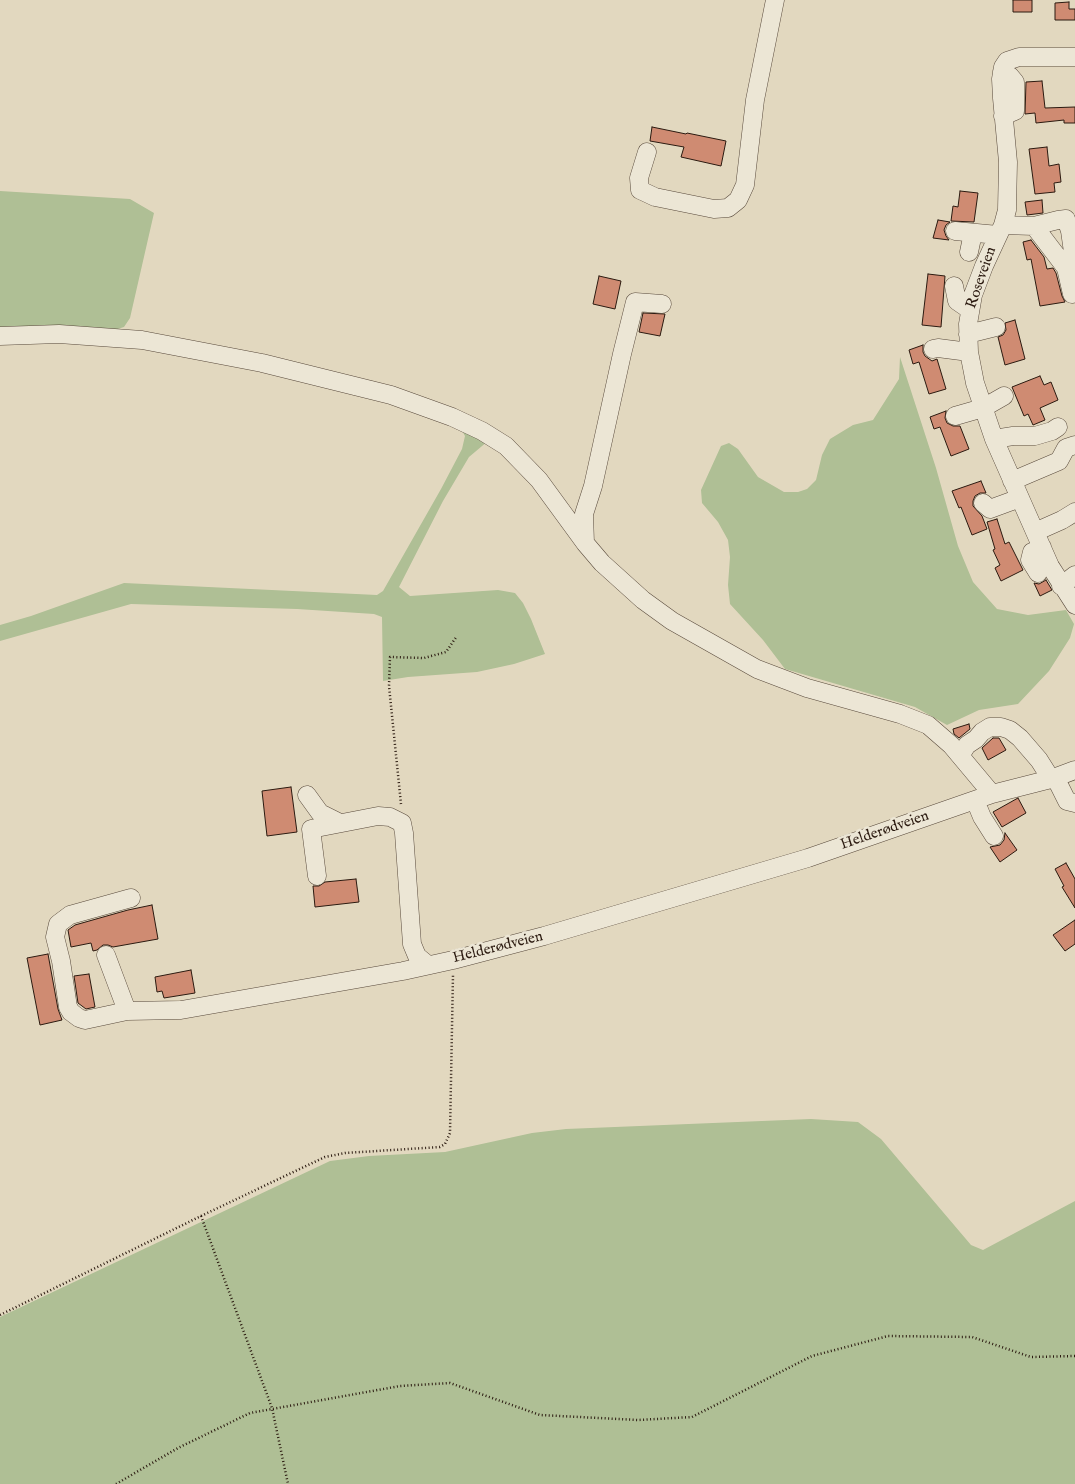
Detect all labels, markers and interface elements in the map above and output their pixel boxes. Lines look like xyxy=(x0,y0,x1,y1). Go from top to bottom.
street label: Roseveien xyxy=(963,245,1001,311)
street label: Helderødveien xyxy=(838,807,932,855)
street label: Helderødveien xyxy=(451,928,545,968)

